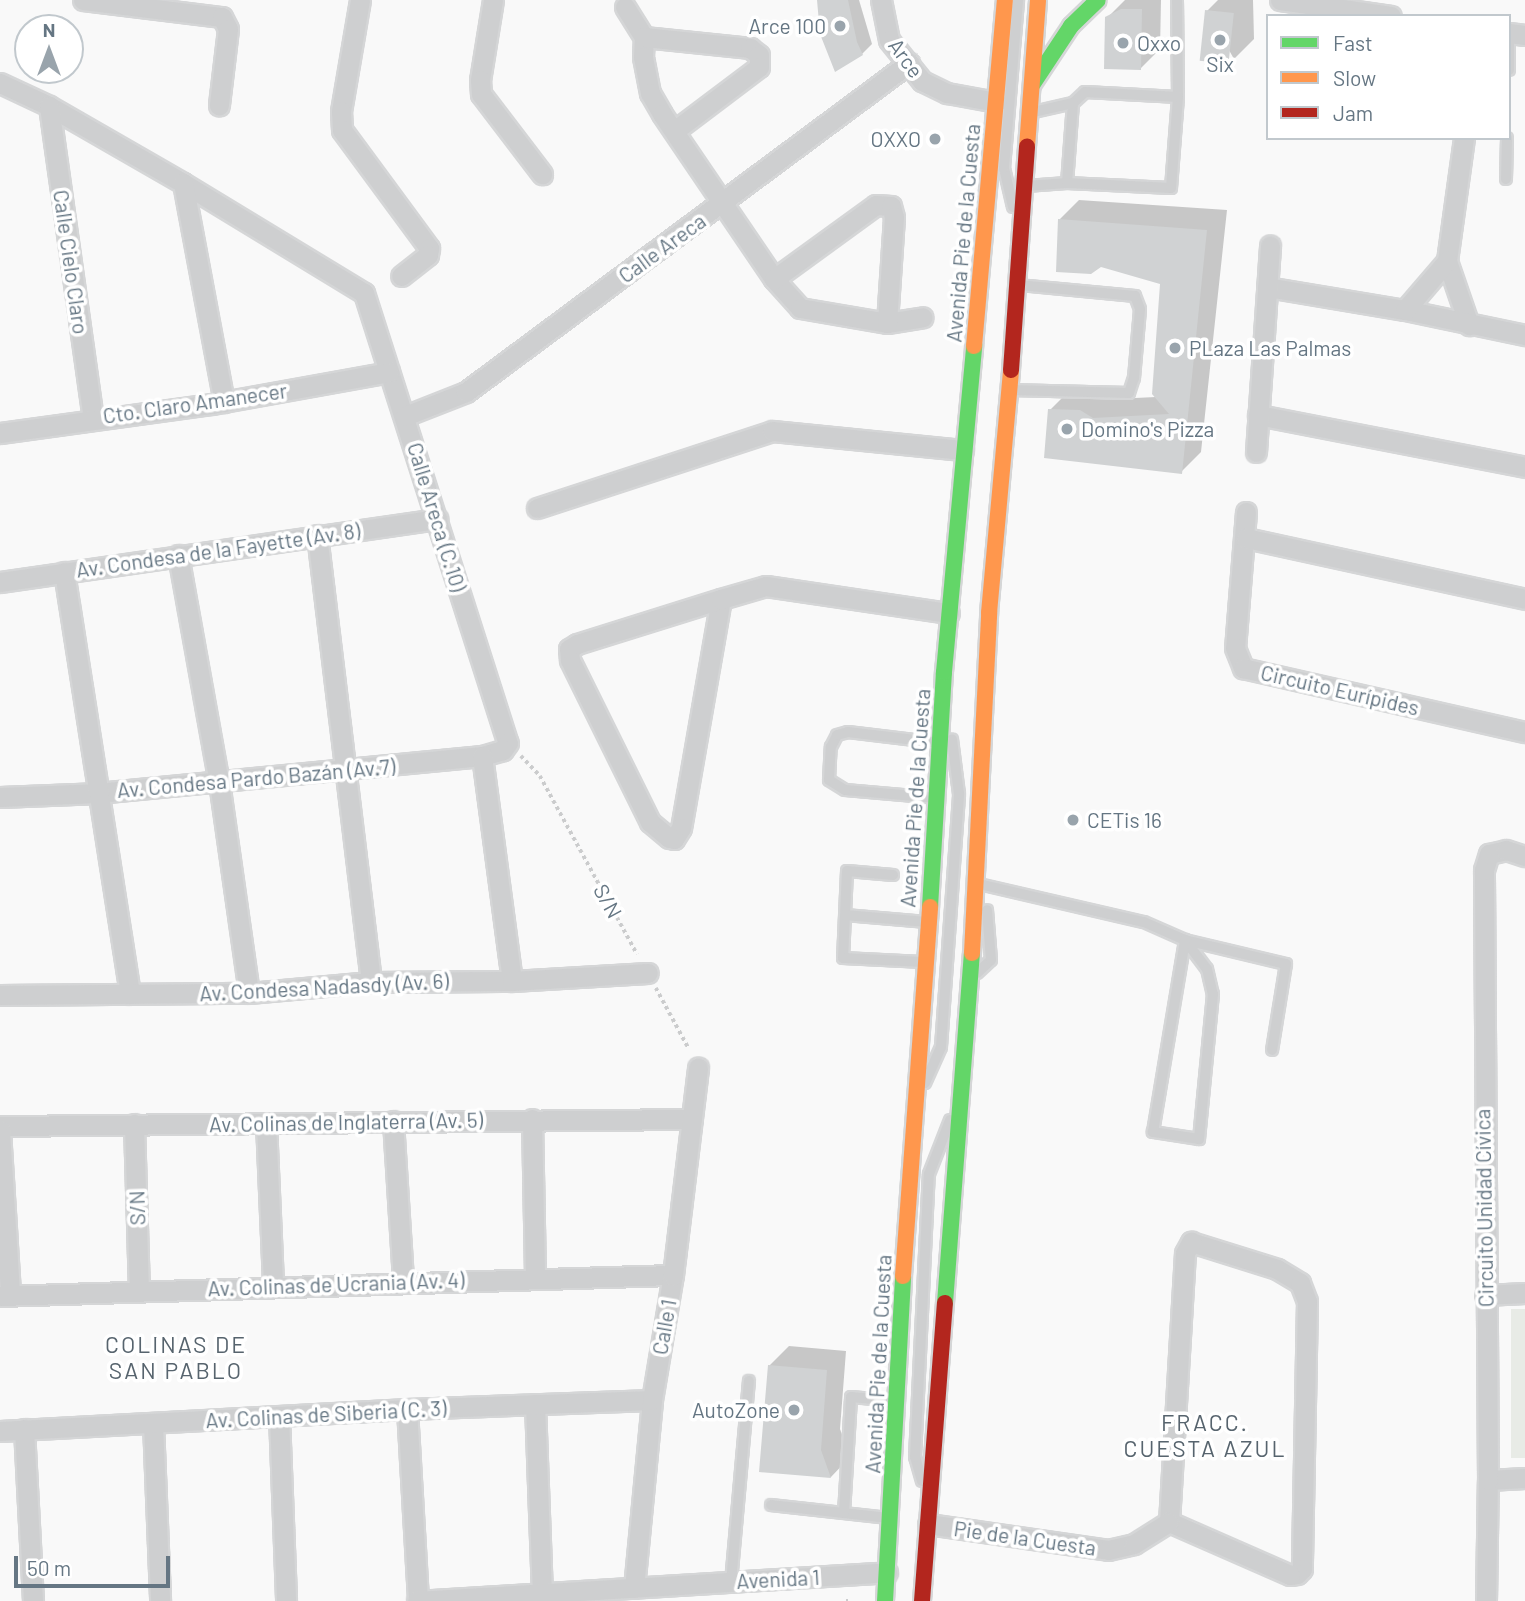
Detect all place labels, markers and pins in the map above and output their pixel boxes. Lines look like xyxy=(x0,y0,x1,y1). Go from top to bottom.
place label: Arce 100 xyxy=(748,13,826,39)
marker: Arce 100 xyxy=(832,18,848,34)
place label: Oxxo xyxy=(1137,30,1181,56)
marker: Six xyxy=(1212,32,1228,48)
marker: Oxxo xyxy=(1115,35,1131,51)
place label: Six xyxy=(1206,51,1234,77)
place label: OXXO xyxy=(870,126,921,152)
marker: OXXO xyxy=(927,131,943,147)
place label: PLaza Las Palmas xyxy=(1189,335,1351,361)
marker: PLaza Las Palmas xyxy=(1167,340,1183,356)
place label: Domino's Pizza xyxy=(1081,416,1214,442)
marker: Domino's Pizza xyxy=(1059,421,1075,437)
place label: CETis 16 xyxy=(1087,807,1162,833)
marker: CETis 16 xyxy=(1065,812,1081,828)
place label: AutoZone xyxy=(692,1397,780,1423)
marker: AutoZone xyxy=(786,1402,802,1418)

